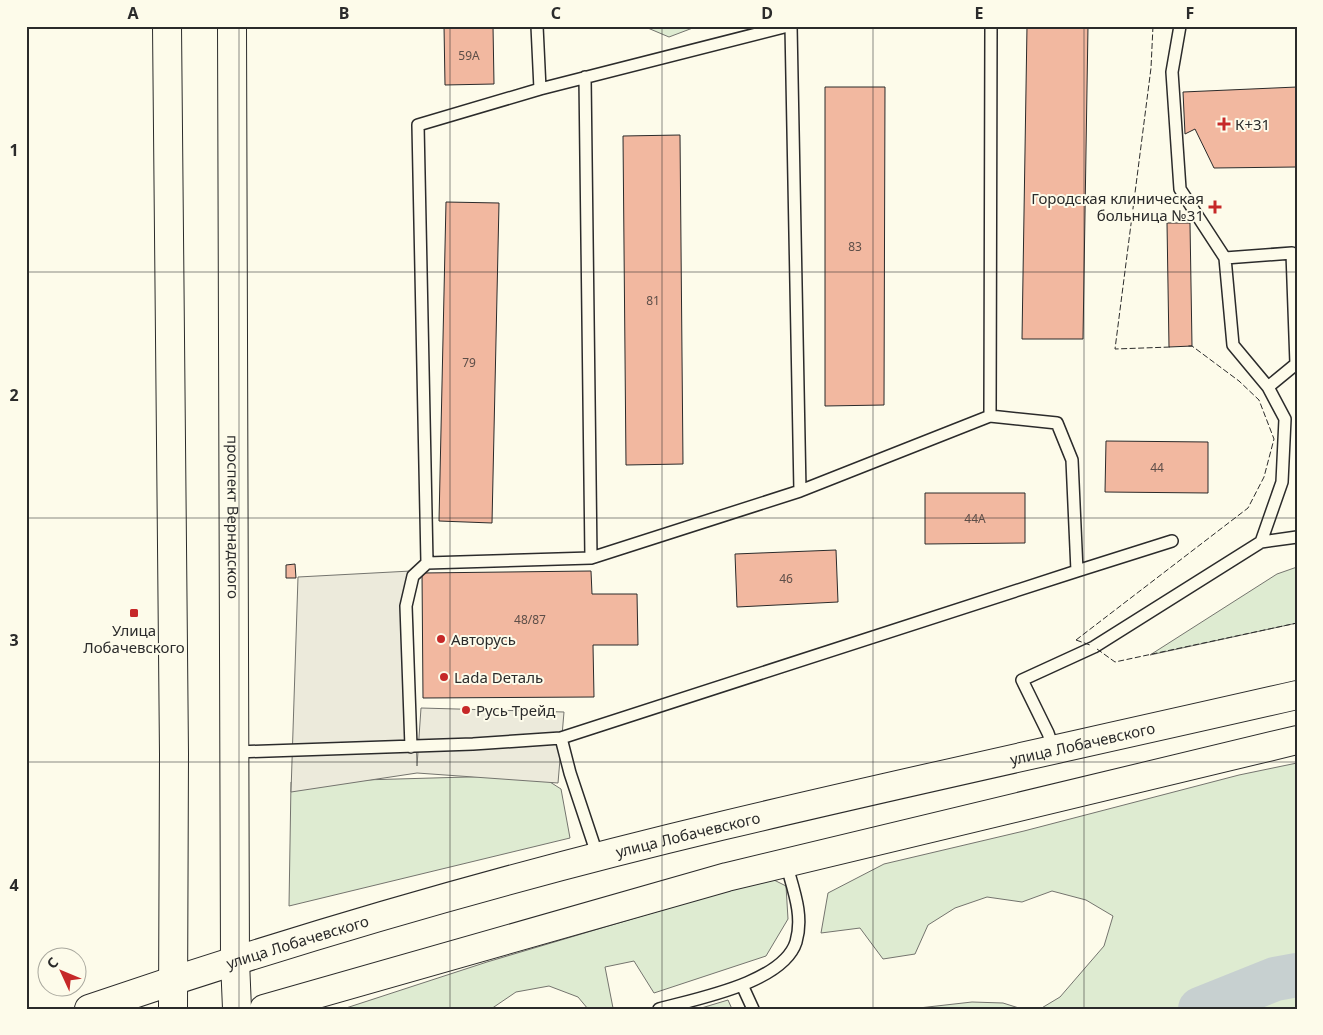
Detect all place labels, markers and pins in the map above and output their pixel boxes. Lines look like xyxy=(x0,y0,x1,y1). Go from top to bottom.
place label: К+31 xyxy=(1235,114,1270,134)
marker: К+31 xyxy=(1217,117,1231,131)
place label: Городская клиническая больница №31 xyxy=(1031,188,1204,225)
marker: Городская клиническая больница №31 xyxy=(1208,200,1222,214)
marker: Улица Лобачевского xyxy=(128,607,140,619)
place label: Улица Лобачевского xyxy=(83,620,185,657)
place label: Авторусь xyxy=(451,629,516,649)
marker: Авторусь xyxy=(435,633,447,645)
place label: Lada Dеталь xyxy=(454,667,543,687)
marker: Lada Dеталь xyxy=(438,671,450,683)
place label: Русь Трейд xyxy=(476,700,555,720)
marker: Русь Трейд xyxy=(460,704,472,716)

